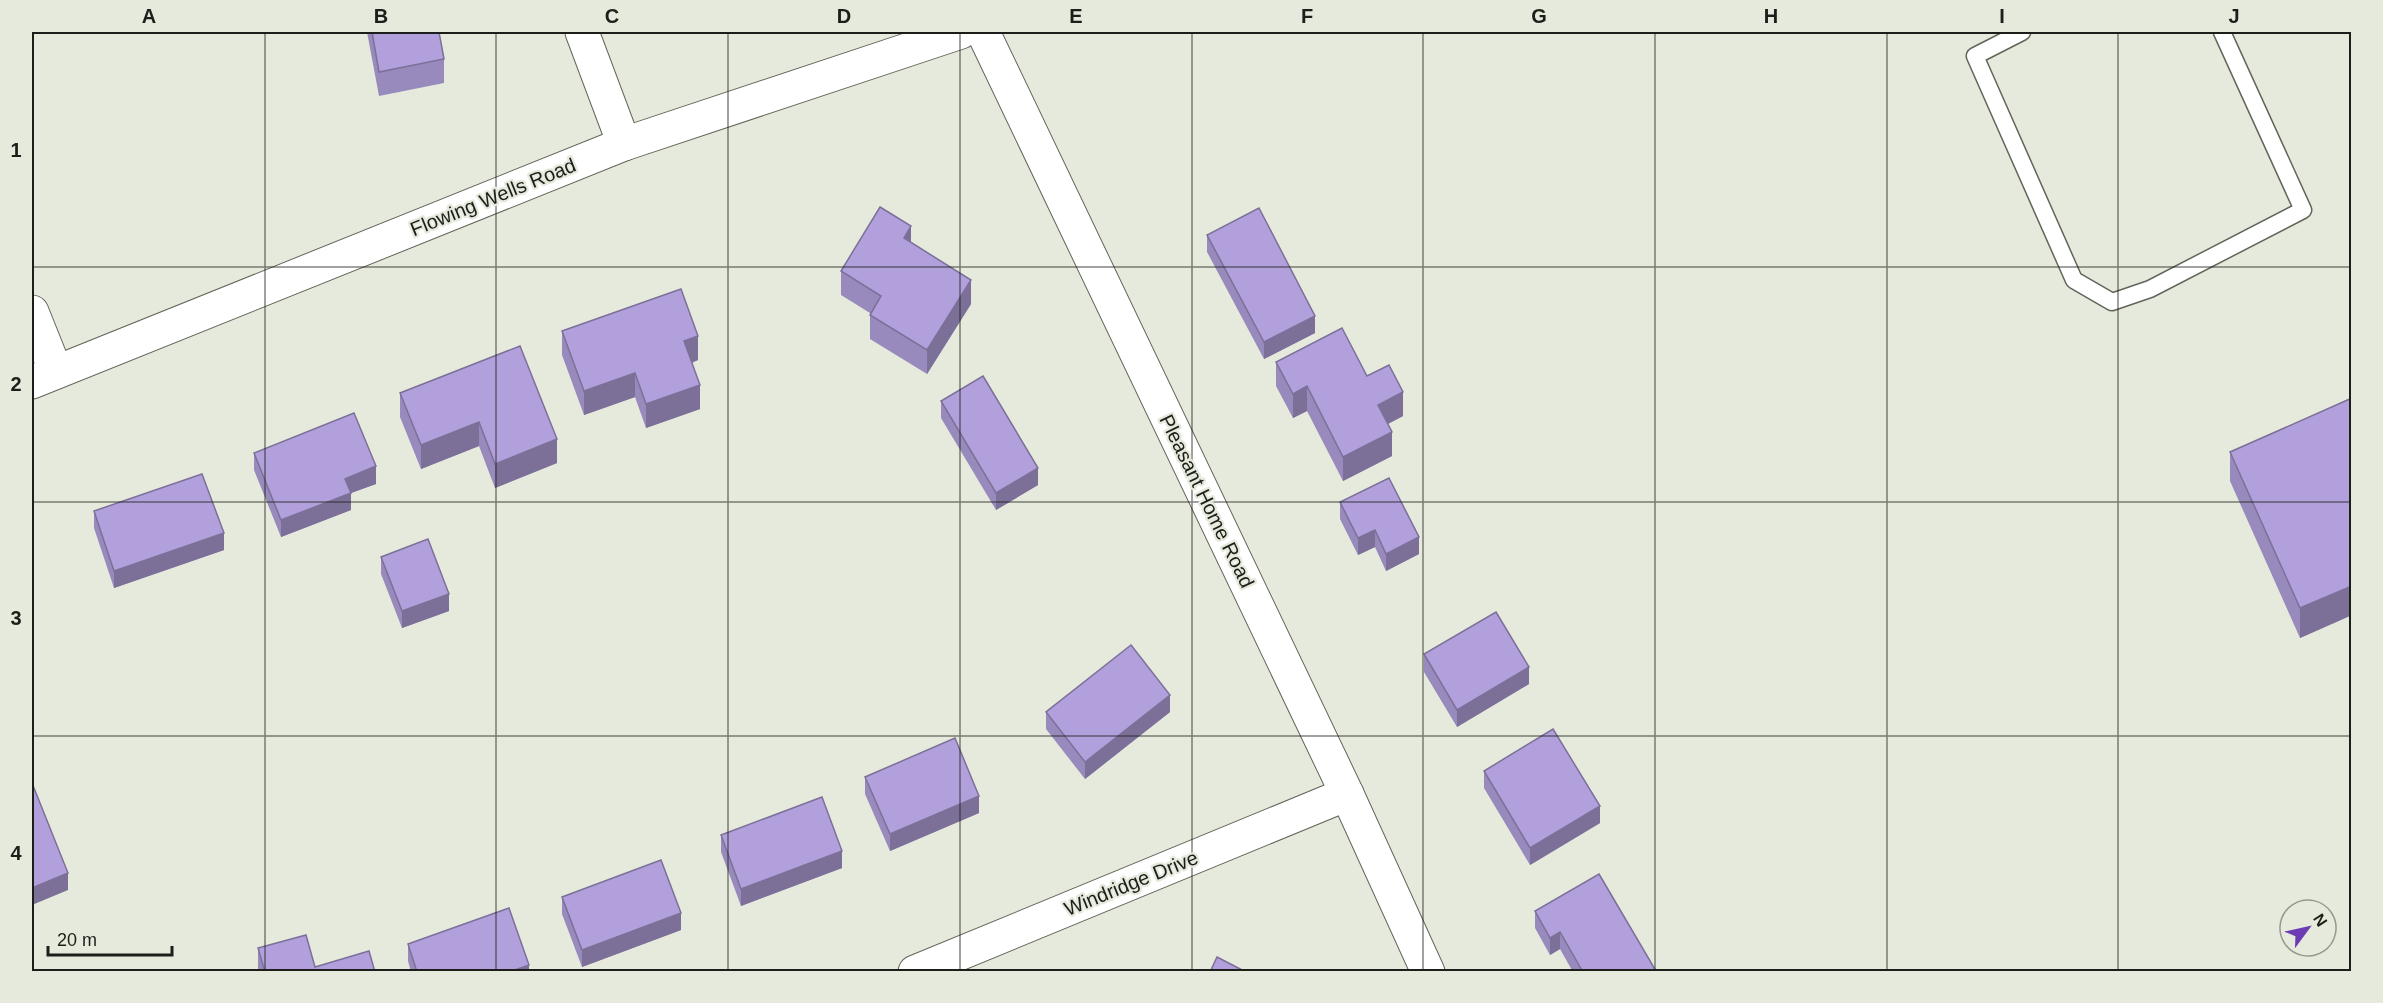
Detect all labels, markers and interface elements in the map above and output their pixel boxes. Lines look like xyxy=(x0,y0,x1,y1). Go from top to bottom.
text: A xyxy=(142,5,156,27)
text: B xyxy=(374,5,388,27)
text: C xyxy=(605,5,619,27)
text: D xyxy=(837,5,851,27)
text: E xyxy=(1069,5,1083,27)
text: F xyxy=(1301,5,1313,27)
text: G xyxy=(1531,5,1547,27)
text: H xyxy=(1764,5,1778,27)
text: I xyxy=(1999,5,2005,27)
text: J xyxy=(2228,5,2240,27)
text: 1 xyxy=(10,139,22,161)
street label: Flowing Wells Road xyxy=(407,154,579,240)
text: 2 xyxy=(10,373,22,395)
street label: Pleasant Home Road xyxy=(1155,411,1259,591)
text: 3 xyxy=(10,607,22,629)
text: 4 xyxy=(10,842,22,864)
street label: Windridge Drive xyxy=(1061,846,1201,920)
north arrow xyxy=(2278,898,2338,958)
text: N xyxy=(2310,911,2330,930)
scale bar xyxy=(48,919,172,957)
text: 20 m xyxy=(57,930,97,950)

